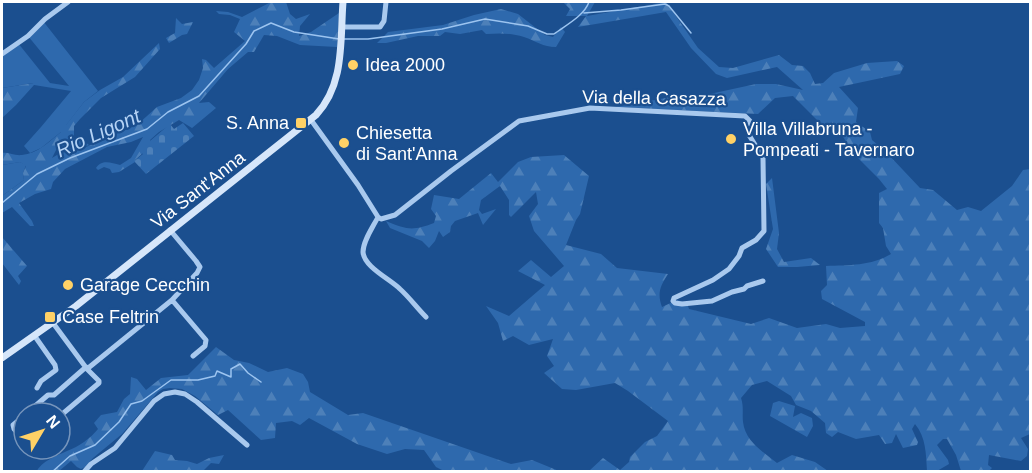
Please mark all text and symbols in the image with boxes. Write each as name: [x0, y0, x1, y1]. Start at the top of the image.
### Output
place label: Idea 2000: [365, 55, 445, 75]
marker: Idea 2000: [346, 58, 360, 72]
street label: Via della Casazza: [582, 87, 727, 109]
water label: Rio Ligont: [52, 104, 145, 161]
place label: S. Anna: [226, 113, 290, 133]
marker: S. Anna: [294, 116, 308, 130]
place label: Villa Villabruna - Pompeati - Tavernaro: [743, 119, 915, 160]
place label: Chiesetta di Sant'Anna: [356, 123, 459, 164]
marker: Villa Villabruna - Pompeati - Tavernaro: [724, 132, 738, 146]
marker: Chiesetta di Sant'Anna: [337, 136, 351, 150]
street label: Via Sant'Anna: [147, 147, 250, 233]
place label: Garage Cecchin: [80, 275, 210, 295]
marker: Garage Cecchin: [61, 278, 75, 292]
place label: Case Feltrin: [62, 307, 159, 327]
marker: Case Feltrin: [43, 310, 57, 324]
north arrow: [12, 401, 72, 461]
text: N: [43, 412, 64, 432]

